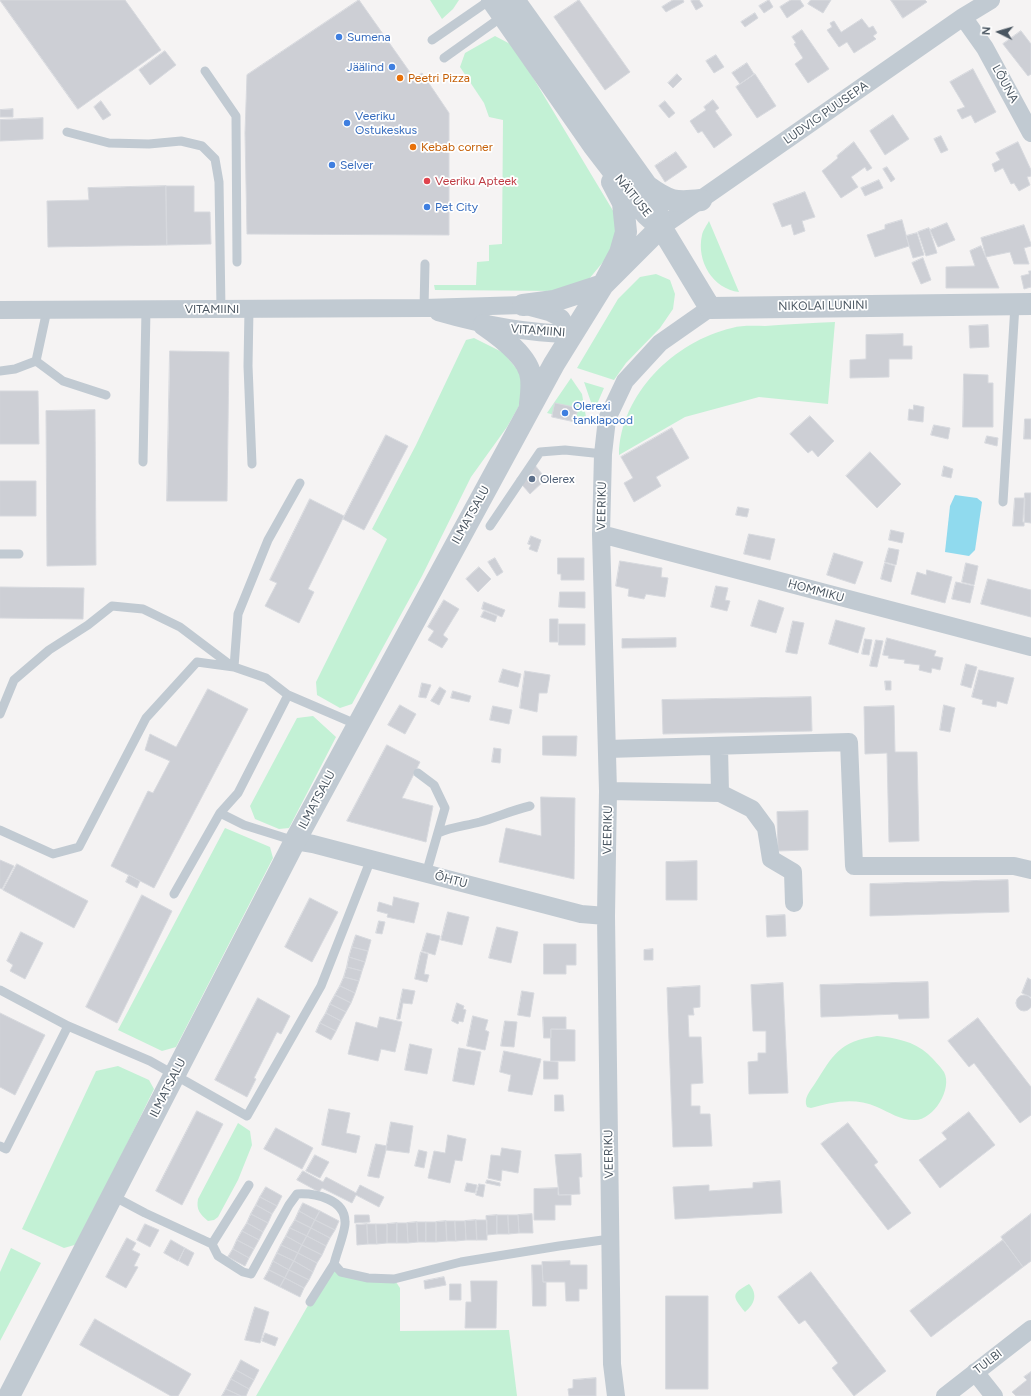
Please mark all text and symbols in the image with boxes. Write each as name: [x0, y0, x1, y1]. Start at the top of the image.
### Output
north arrow: [979, 12, 1019, 52]
text: N: [980, 26, 993, 36]
place label: Sumena: [347, 30, 391, 44]
marker: Sumena: [334, 32, 344, 42]
place label: Jäälind: [346, 60, 384, 74]
marker: Jäälind: [387, 62, 397, 72]
street label: LÕUNA: [989, 62, 1021, 106]
place label: Peetri Pizza: [408, 71, 470, 85]
marker: Peetri Pizza: [395, 73, 405, 83]
street label: LUDVIG PUUSEPA: [781, 78, 871, 148]
place label: Veeriku Ostukeskus: [355, 109, 417, 137]
marker: Veeriku Ostukeskus: [342, 118, 352, 128]
place label: Kebab corner: [421, 140, 493, 154]
marker: Kebab corner: [408, 142, 418, 152]
place label: Selver: [340, 158, 373, 172]
marker: Selver: [327, 160, 337, 170]
street label: NÄITUSE: [612, 172, 654, 220]
place label: Veeriku Apteek: [435, 174, 517, 188]
marker: Veeriku Apteek: [422, 176, 432, 186]
place label: Pet City: [435, 200, 478, 214]
marker: Pet City: [422, 202, 432, 212]
street label: NIKOLAI LUNINI: [778, 298, 868, 314]
street label: VITAMIINI: [185, 302, 239, 316]
street label: VITAMIINI: [510, 322, 566, 340]
place label: Olerexi tanklapood: [573, 399, 633, 427]
marker: Olerexi tanklapood: [560, 408, 570, 418]
place label: Olerex: [540, 472, 575, 486]
marker: Olerex: [527, 474, 537, 484]
street label: VEERIKU: [594, 481, 610, 531]
street label: ILMATSALU: [449, 483, 493, 547]
street label: HOMMIKU: [786, 577, 846, 605]
street label: ILMATSALU: [296, 768, 338, 832]
street label: VEERIKU: [600, 805, 616, 855]
street label: ÕHTU: [433, 869, 469, 891]
street label: ILMATSALU: [147, 1056, 189, 1120]
street label: VEERIKU: [601, 1129, 617, 1179]
street label: TULBI: [971, 1346, 1005, 1378]

